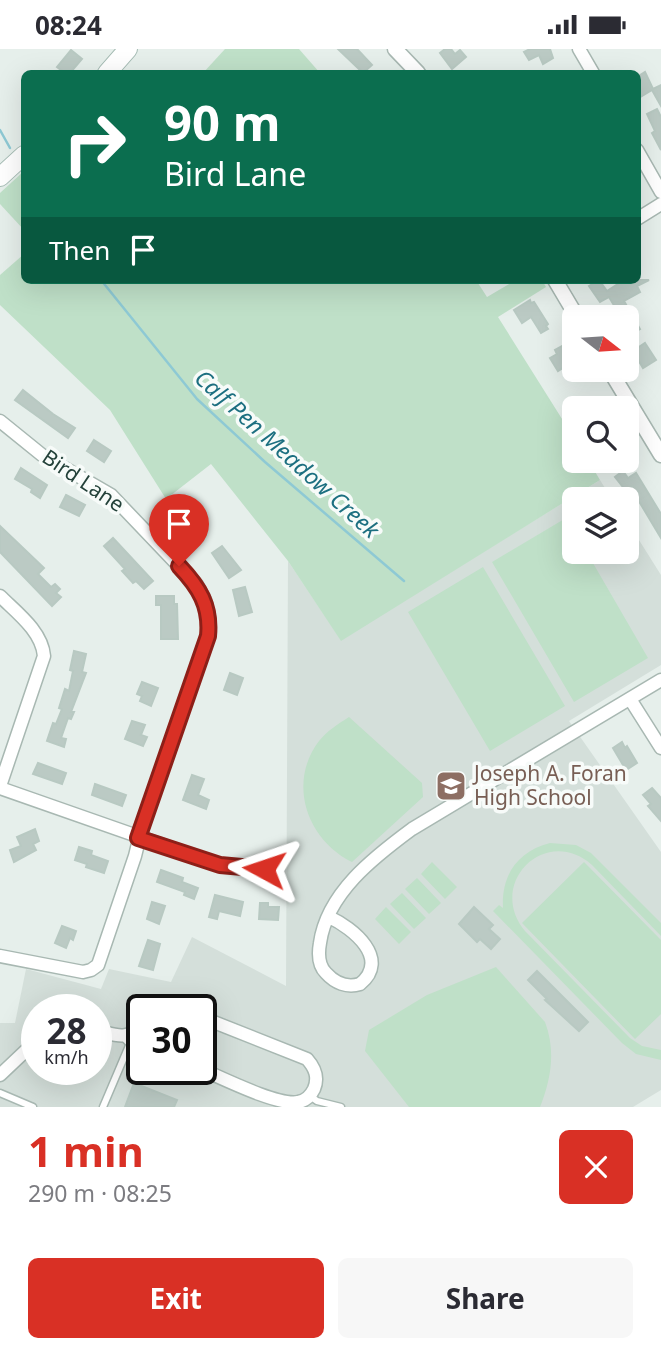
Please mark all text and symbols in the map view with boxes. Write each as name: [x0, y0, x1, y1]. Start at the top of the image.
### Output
text: 08:24: [35, 7, 102, 43]
text: 90 m: [164, 89, 281, 155]
icon: right: [49, 98, 140, 189]
text: Bird Lane: [164, 152, 306, 195]
icon: arrive: [124, 231, 162, 269]
text: Then: [49, 232, 110, 268]
north arrow: [562, 305, 639, 381]
map controls: [562, 305, 639, 564]
water label: Calf Pen Meadow Creek: [188, 362, 388, 546]
button: search: [562, 396, 639, 473]
street label: Bird Lane: [37, 442, 130, 518]
button: layers: [562, 487, 639, 564]
pin: [149, 494, 209, 566]
icon: arrive: [160, 505, 198, 543]
place label: Joseph A. Foran High School: [472, 759, 627, 811]
school or university icon: Joseph A. Foran High School: [434, 769, 468, 803]
position arrow: [227, 832, 301, 906]
speed limit sign: 30: [126, 994, 217, 1085]
text: 28: [46, 1007, 87, 1054]
text: km/h: [44, 1045, 89, 1069]
text: 1 min: [28, 1122, 144, 1179]
button: close: [559, 1130, 633, 1204]
text: 290 m · 08:25: [28, 1177, 172, 1209]
button: Exit: [28, 1258, 324, 1338]
button: Share: [338, 1258, 633, 1338]

